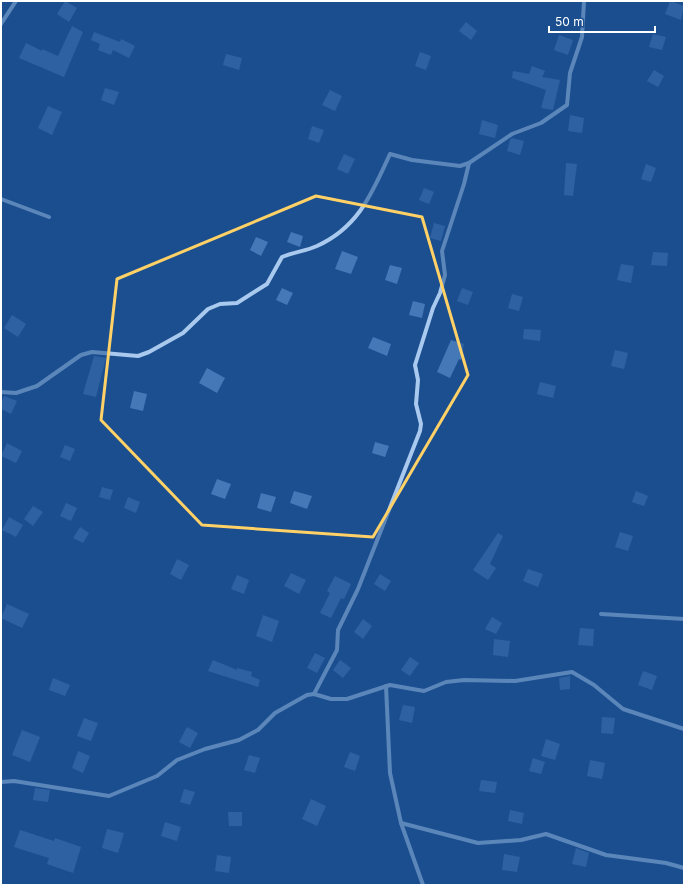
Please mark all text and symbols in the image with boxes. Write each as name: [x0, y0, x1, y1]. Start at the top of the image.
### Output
scale bar: [549, 8, 655, 34]
text: 50 m: [555, 14, 584, 29]

